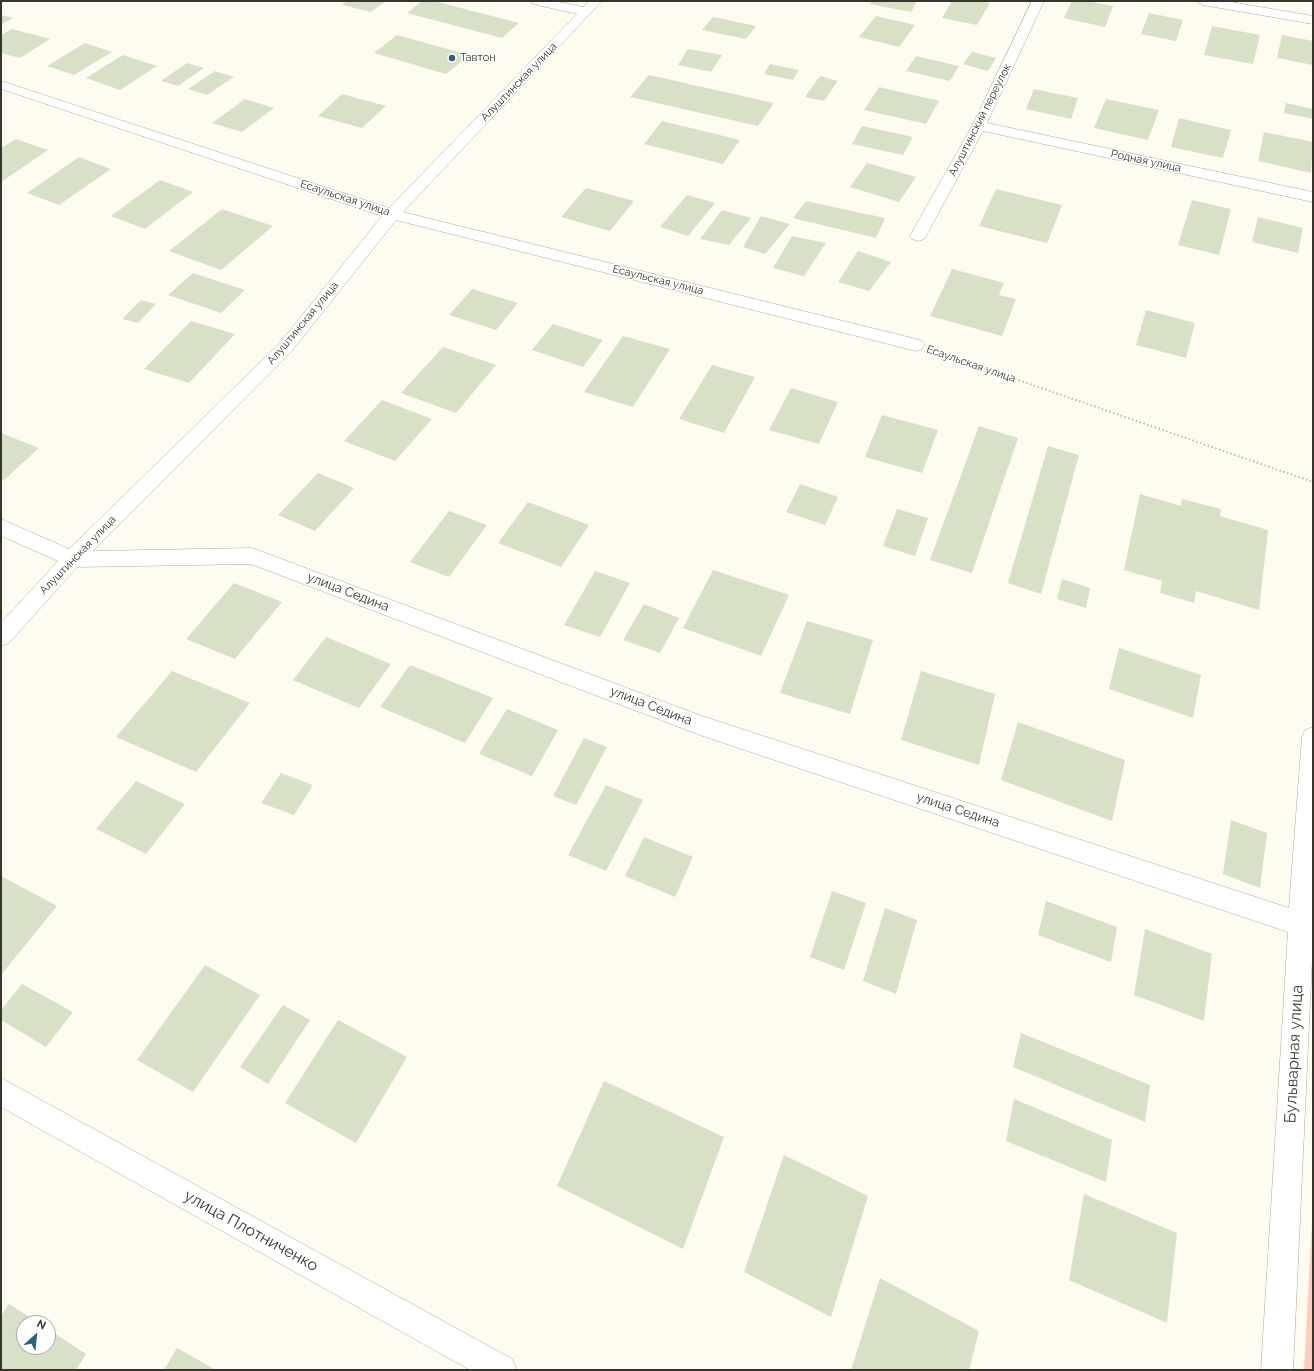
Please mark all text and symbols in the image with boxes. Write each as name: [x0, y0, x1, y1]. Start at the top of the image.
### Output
street label: Алуштинская улица: [478, 40, 560, 124]
place label: Тавтон: [460, 51, 496, 65]
marker: Тавтон: [447, 53, 457, 63]
street label: Алуштинский переулок: [946, 62, 1014, 178]
street label: Родная улица: [1110, 147, 1182, 175]
street label: Есаульская улица: [299, 177, 391, 219]
street label: Есаульская улица: [611, 262, 705, 298]
street label: Алуштинская улица: [265, 279, 341, 367]
street label: Есаульская улица: [925, 343, 1017, 385]
street label: Алуштинская улица: [37, 513, 119, 597]
street label: улица Седина: [305, 569, 391, 615]
street label: улица Седина: [608, 683, 694, 729]
street label: улица Седина: [914, 789, 1002, 831]
street label: Бульварная улица: [1281, 984, 1307, 1124]
street label: улица Плотниченко: [181, 1186, 321, 1276]
north arrow: [16, 1315, 56, 1355]
text: N: [35, 1317, 48, 1332]

